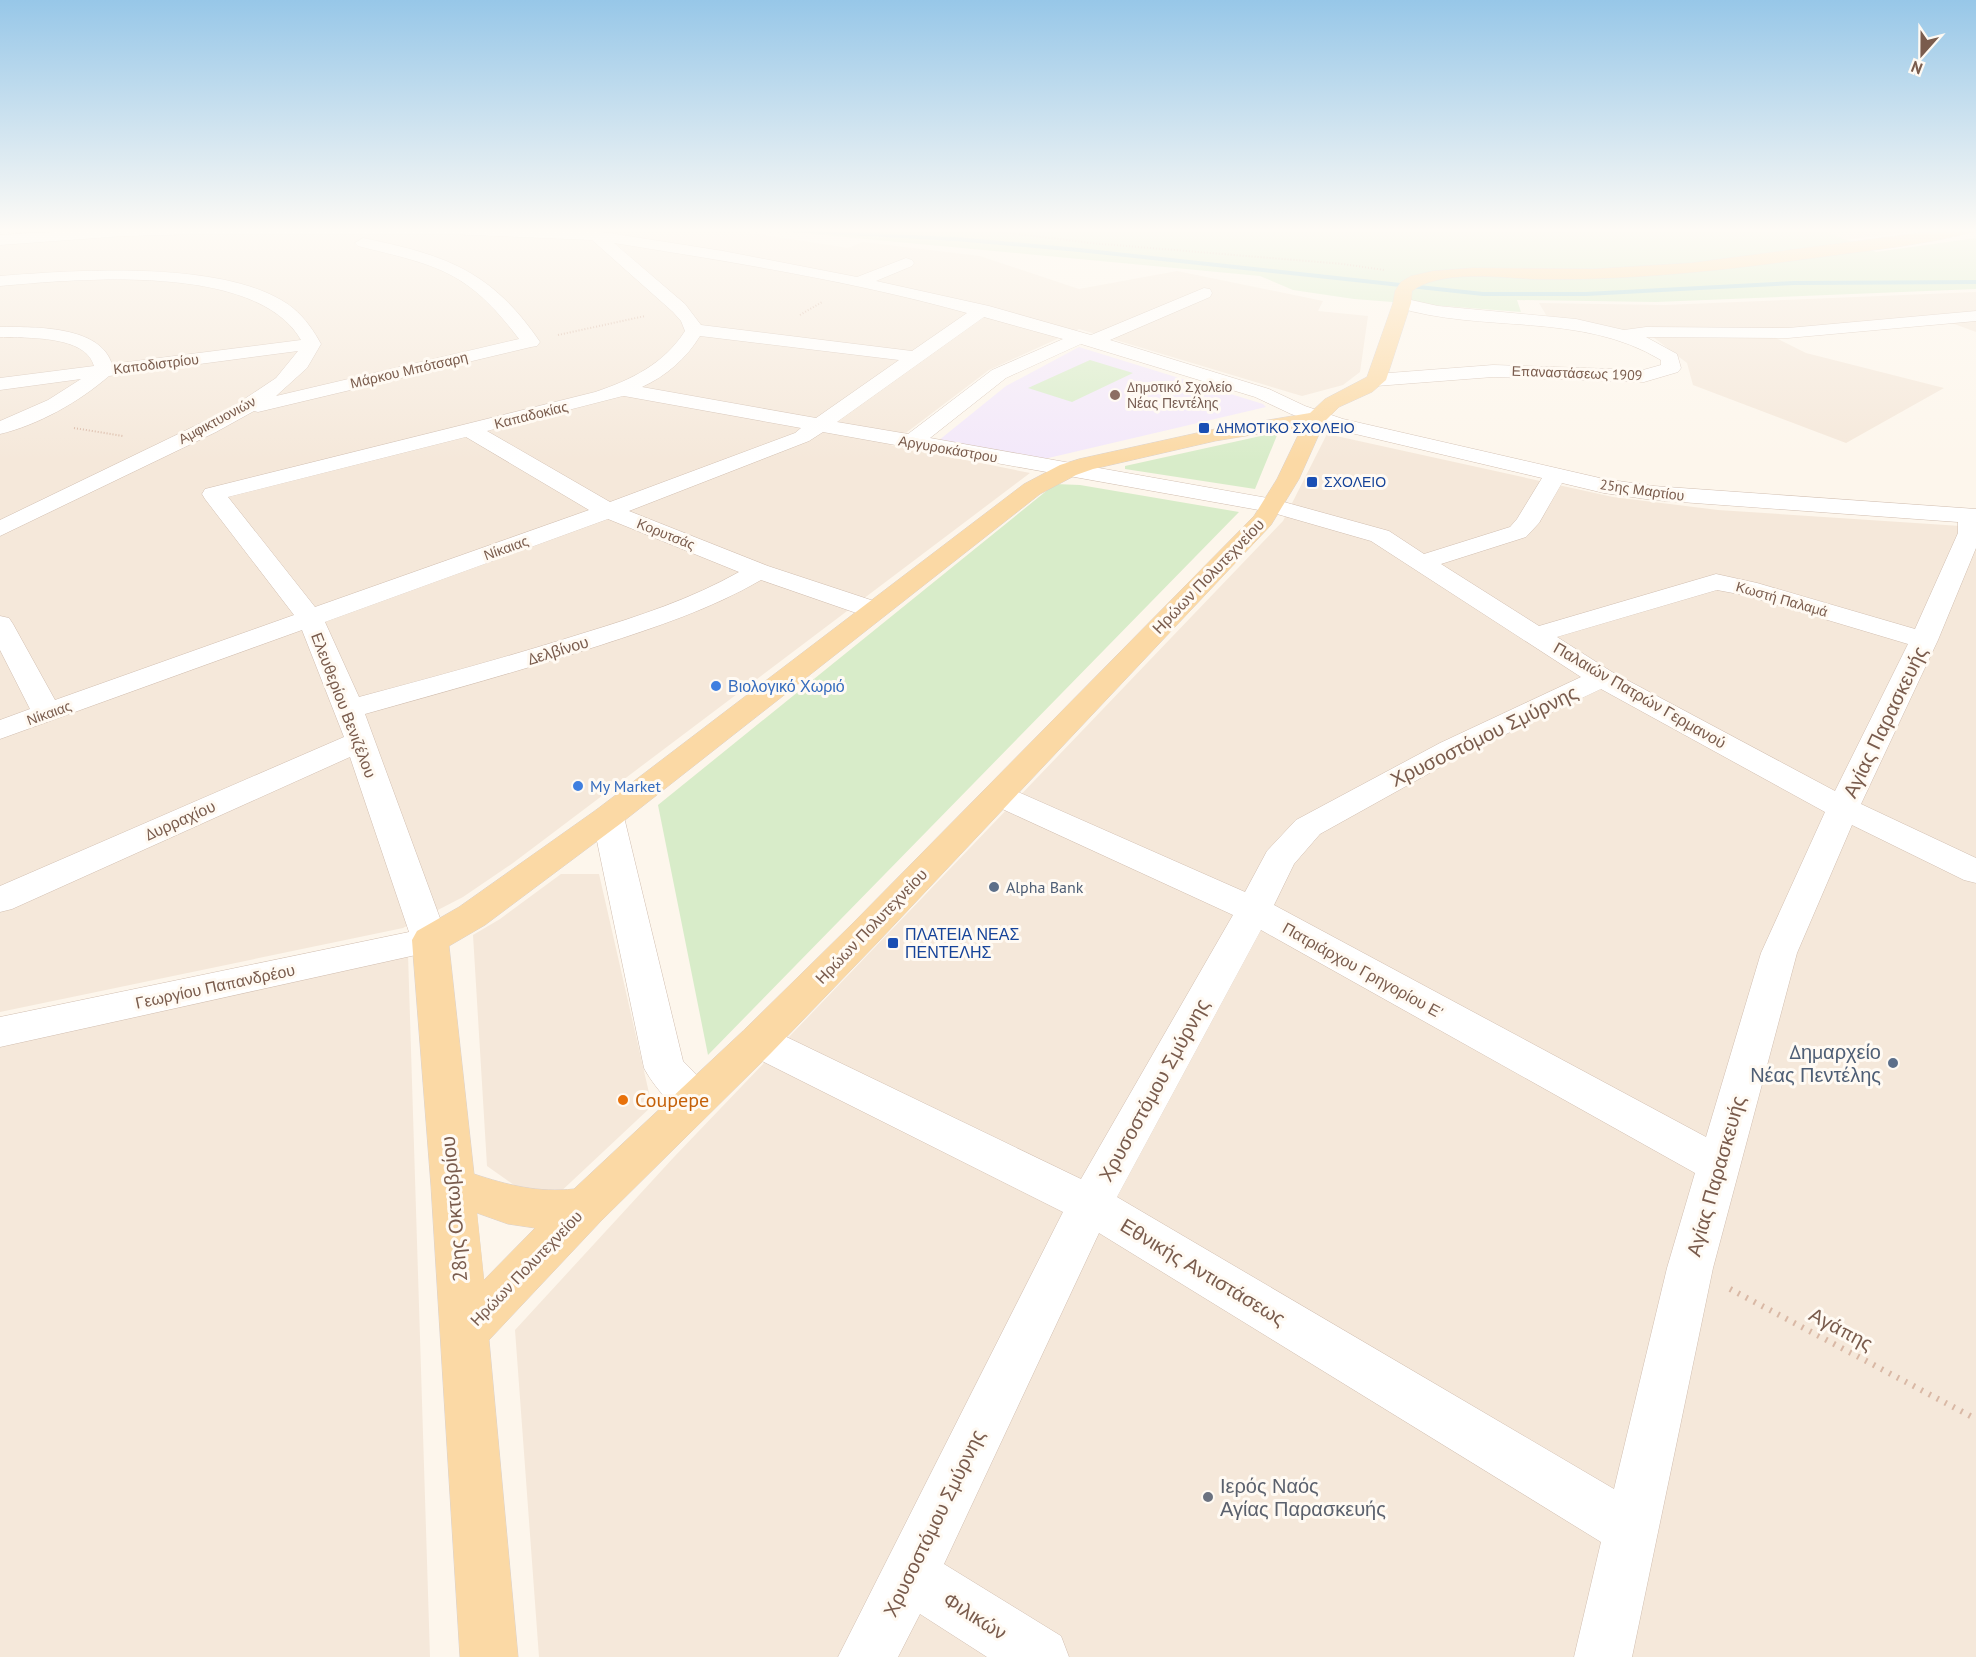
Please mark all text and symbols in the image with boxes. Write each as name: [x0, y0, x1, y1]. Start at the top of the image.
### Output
north arrow: [1892, 24, 1952, 84]
text: N: [1908, 57, 1925, 79]
street label: Μάρκου Μπότσαρη: [348, 348, 470, 392]
street label: Καποδιστρίου: [112, 350, 200, 378]
street label: Επαναστάσεως 1909: [1511, 362, 1643, 384]
place label: Δημοτικό Σχολείο Νέας Πεντέλης: [1127, 378, 1233, 412]
marker: Δημοτικό Σχολείο Νέας Πεντέλης: [1108, 388, 1122, 402]
street label: Αμφικτυονιών: [175, 392, 259, 448]
street label: Καπαδοκίας: [492, 397, 570, 433]
place label: ΔΗΜΟΤΙΚΟ ΣΧΟΛΕΙΟ: [1216, 419, 1355, 437]
marker: ΔΗΜΟΤΙΚΟ ΣΧΟΛΕΙΟ: [1197, 421, 1211, 435]
street label: Αργυροκάστρου: [897, 431, 999, 467]
place label: ΣΧΟΛΕΙΟ: [1324, 473, 1386, 491]
marker: ΣΧΟΛΕΙΟ: [1305, 475, 1319, 489]
street label: 25ης Μαρτίου: [1599, 475, 1685, 505]
street label: Κορυτσάς: [634, 514, 698, 554]
street label: Ηρώων Πολυτεχνείου: [1148, 514, 1268, 638]
street label: Νίκαιας: [481, 532, 531, 564]
street label: Κωστή Παλαμά: [1734, 577, 1830, 621]
street label: Ελευθερίου Βενιζέλου: [307, 629, 381, 781]
street label: Δελβίνου: [525, 631, 591, 669]
street label: Παλαιών Πατρών Γερμανού: [1550, 637, 1730, 753]
street label: Αγίας Παρασκευής: [1837, 641, 1933, 802]
place label: Βιολογικό Χωριό: [728, 676, 845, 696]
marker: Βιολογικό Χωριό: [709, 679, 723, 693]
street label: Χρυσοστόμου Σμύρνης: [1386, 679, 1582, 793]
street label: Νίκαιας: [24, 697, 74, 729]
place label: My Market: [590, 776, 661, 796]
marker: My Market: [571, 779, 585, 793]
street label: Δυρραχίου: [142, 796, 218, 844]
street label: Ηρώων Πολυτεχνείου: [811, 864, 931, 988]
place label: Alpha Bank: [1006, 877, 1084, 897]
marker: Alpha Bank: [987, 880, 1001, 894]
street label: Πατριάρχου Γρηγορίου Ε': [1279, 918, 1447, 1022]
place label: ΠΛΑΤΕΙΑ ΝΕΑΣ ΠΕΝΤΕΛΗΣ: [905, 924, 1019, 962]
marker: ΠΛΑΤΕΙΑ ΝΕΑΣ ΠΕΝΤΕΛΗΣ: [886, 936, 900, 950]
street label: Γεωργίου Παπανδρέου: [133, 959, 297, 1013]
street label: Χρυσοστόμου Σμύρνης: [1093, 994, 1215, 1186]
place label: Δημαρχείο Νέας Πεντέλης: [1750, 1039, 1881, 1088]
marker: Δημαρχείο Νέας Πεντέλης: [1886, 1056, 1900, 1070]
place label: Coupepe: [635, 1087, 709, 1113]
street label: Αγίας Παρασκευής: [1681, 1092, 1751, 1259]
marker: Coupepe: [616, 1093, 630, 1107]
street label: 28ης Οκτωβρίου: [435, 1135, 473, 1283]
street label: Ηρώων Πολυτεχνείου: [466, 1206, 586, 1330]
street label: Εθνικής Αντιστάσεως: [1116, 1212, 1291, 1332]
street label: Αγάπης: [1805, 1301, 1878, 1357]
street label: Χρυσοστόμου Σμύρνης: [877, 1425, 991, 1621]
place label: Ιερός Ναός Αγίας Παρασκευής: [1220, 1473, 1386, 1522]
marker: Ιερός Ναός Αγίας Παρασκευής: [1201, 1490, 1215, 1504]
street label: Φιλικών: [938, 1586, 1012, 1646]

